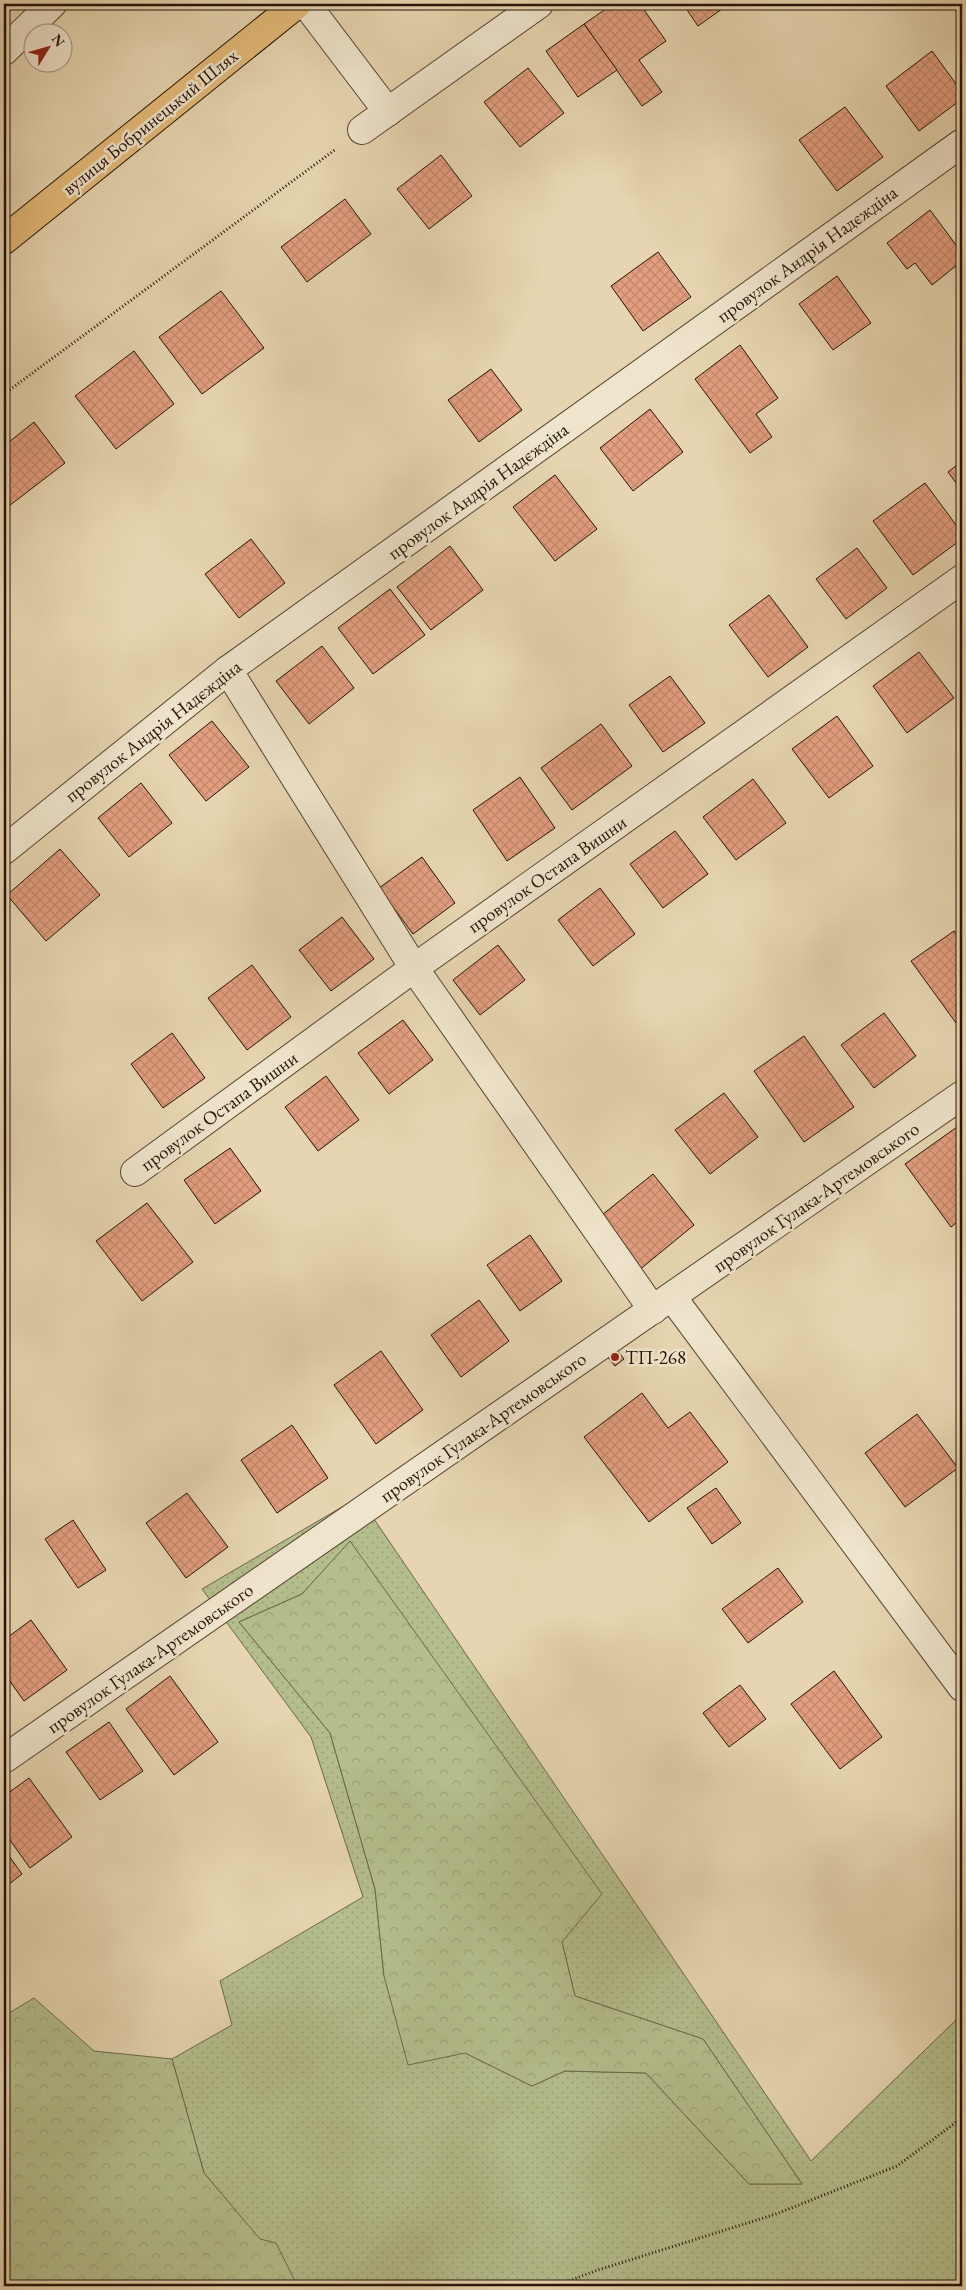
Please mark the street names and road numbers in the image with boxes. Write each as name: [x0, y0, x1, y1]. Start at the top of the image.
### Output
street label: вулиця Бобринецький Шлях: [57, 43, 244, 201]
street label: провулок Андрія Надєждіна: [712, 180, 903, 328]
street label: провулок Андрія Надєждіна: [383, 417, 574, 565]
street label: провулок Андрія Надєждіна: [60, 654, 247, 808]
street label: провулок Остапа Вишни: [463, 810, 631, 938]
street label: провулок Остапа Вишни: [135, 1045, 303, 1177]
street label: провулок Гулака-Артемовського: [708, 1116, 924, 1278]
street label: провулок Гулака-Артемовського: [375, 1346, 591, 1508]
street label: провулок Гулака-Артемовського: [42, 1577, 258, 1739]

